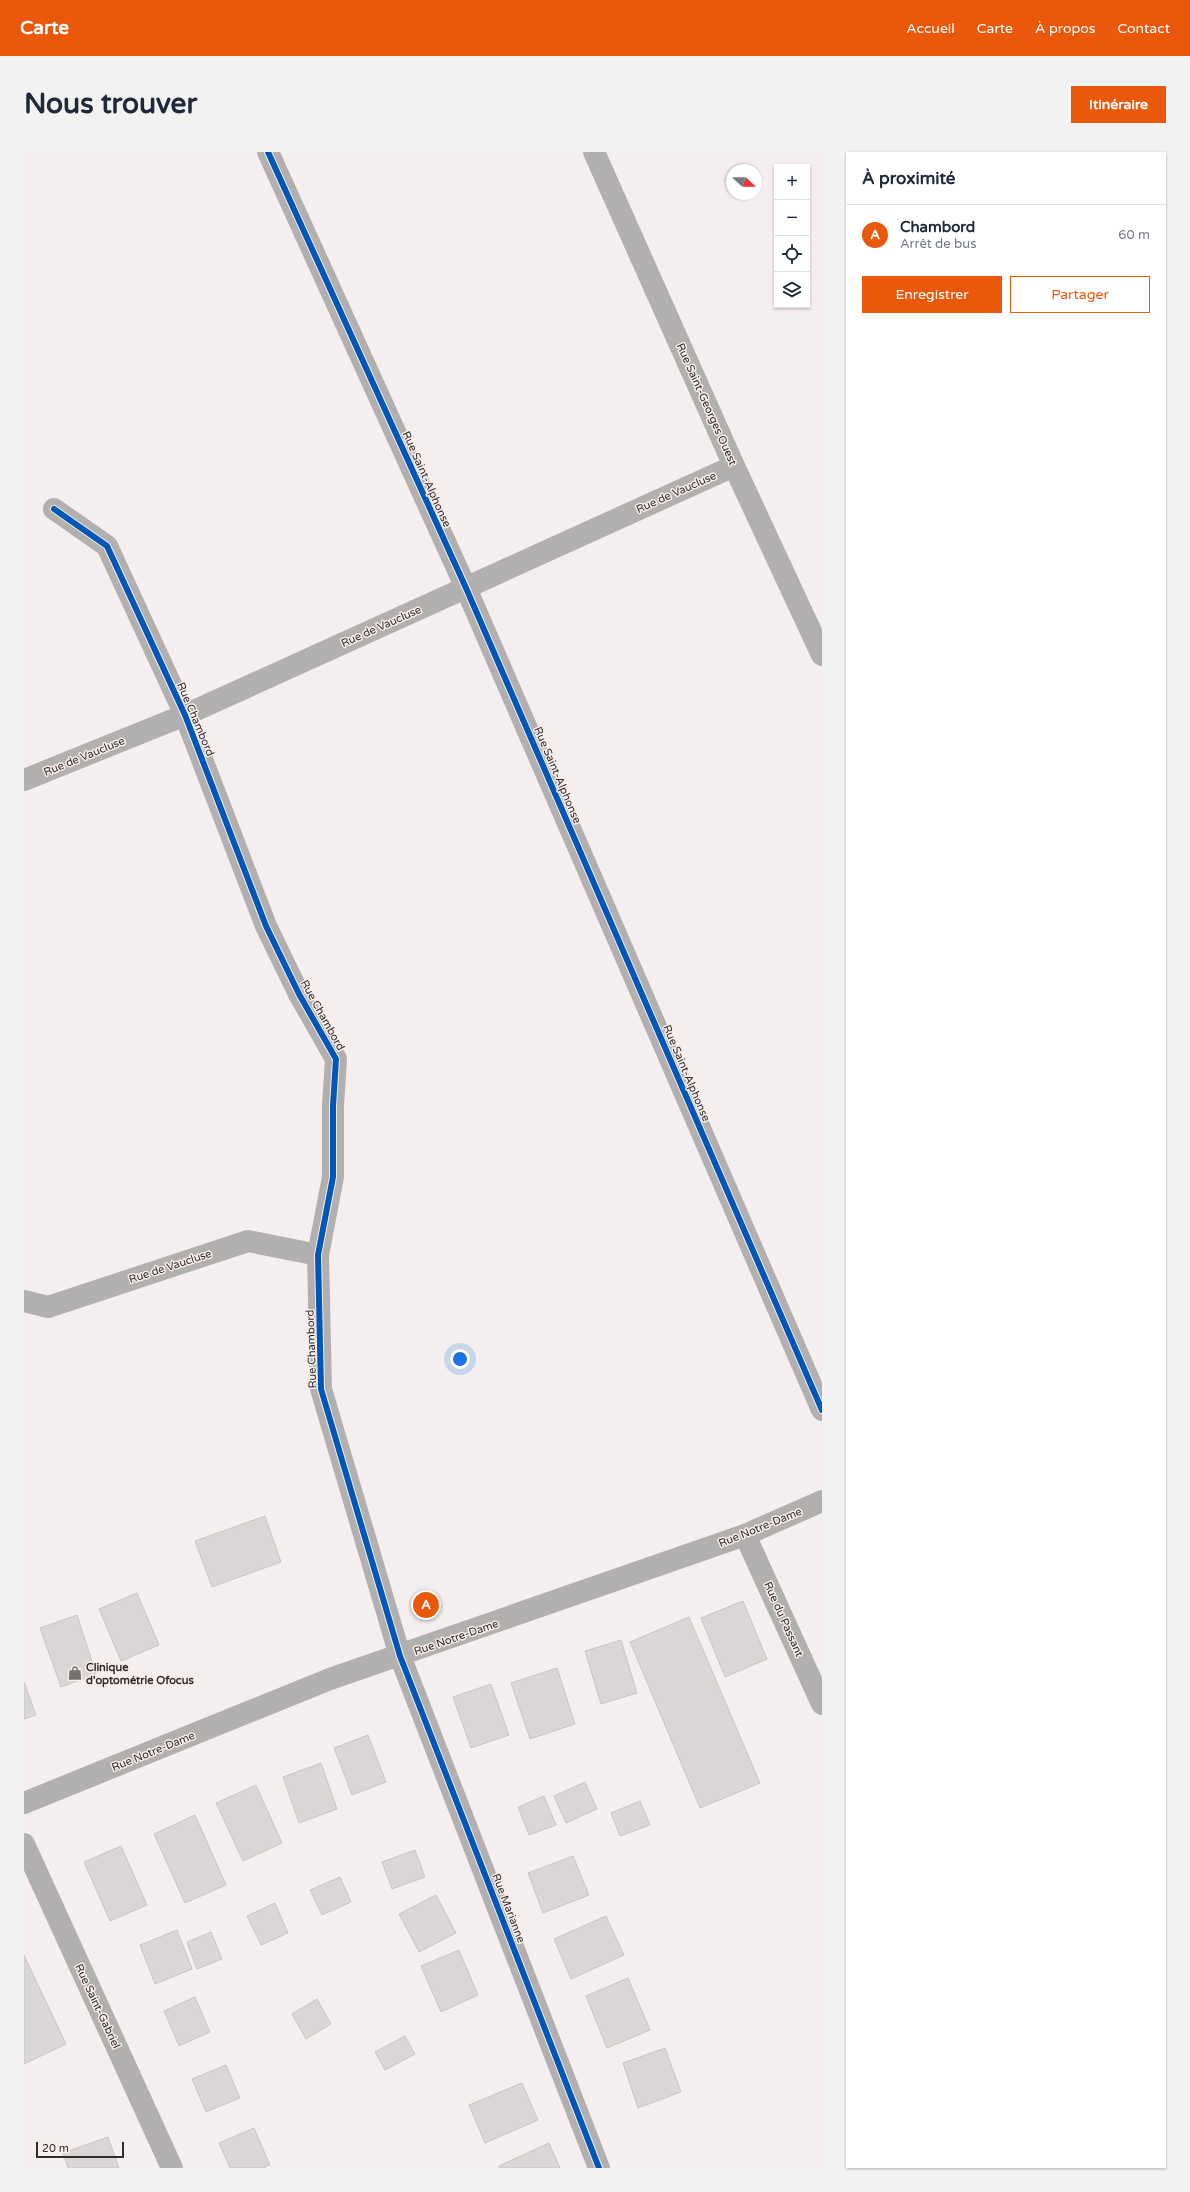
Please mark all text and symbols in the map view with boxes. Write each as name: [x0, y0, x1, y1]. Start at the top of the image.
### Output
text: Carte: [20, 17, 69, 39]
text: Accueil: [906, 20, 955, 37]
text: Carte: [977, 20, 1013, 37]
text: À propos: [1035, 20, 1096, 37]
text: Contact: [1118, 20, 1170, 37]
button: Itinéraire: [1071, 86, 1166, 123]
text: Nous trouver: [24, 87, 197, 121]
north arrow: [726, 164, 762, 200]
map controls: [774, 164, 810, 308]
button: +: [774, 164, 810, 200]
text: À proximité: [862, 168, 955, 189]
button: −: [774, 200, 810, 236]
text: Chambord: [900, 218, 975, 236]
text: A: [870, 227, 880, 243]
text: 60 m: [1118, 227, 1150, 243]
button: locate: [774, 236, 810, 272]
text: Arrêt de bus: [900, 236, 976, 252]
button: layers: [774, 272, 810, 308]
button: Enregistrer: [862, 276, 1002, 313]
button: Partager: [1010, 276, 1150, 313]
street label: Rue Saint-Georges Ouest: [674, 341, 739, 467]
street label: Rue Saint-Alphonse: [399, 429, 454, 529]
street label: Rue de Vaucluse: [634, 469, 718, 516]
street label: Rue de Vaucluse: [339, 603, 423, 650]
street label: Rue Chambord: [174, 680, 217, 758]
street label: Rue Saint-Alphonse: [531, 725, 584, 826]
street label: Rue de Vaucluse: [42, 734, 127, 779]
street label: Rue Chambord: [298, 978, 347, 1053]
street label: Rue Saint-Alphonse: [660, 1023, 713, 1124]
street label: Rue de Vaucluse: [127, 1247, 213, 1286]
street label: Rue Chambord: [304, 1309, 319, 1389]
your location: [450, 1349, 470, 1369]
street label: Rue Notre-Dame: [717, 1505, 804, 1550]
street label: Rue du Passant: [761, 1580, 806, 1659]
pin: A: [413, 1590, 439, 1620]
street label: Rue Notre-Dame: [412, 1617, 500, 1658]
place label: Clinique d'optométrie Ofocus: [86, 1661, 194, 1688]
shop icon: Clinique d'optométrie Ofocus: [67, 1665, 83, 1681]
street label: Rue Notre-Dame: [110, 1729, 197, 1774]
street label: Rue Marianne: [489, 1872, 528, 1945]
street label: Rue Saint-Gabriel: [72, 1962, 123, 2051]
scale bar: [36, 2140, 124, 2159]
text: 20 m: [42, 2142, 69, 2155]

